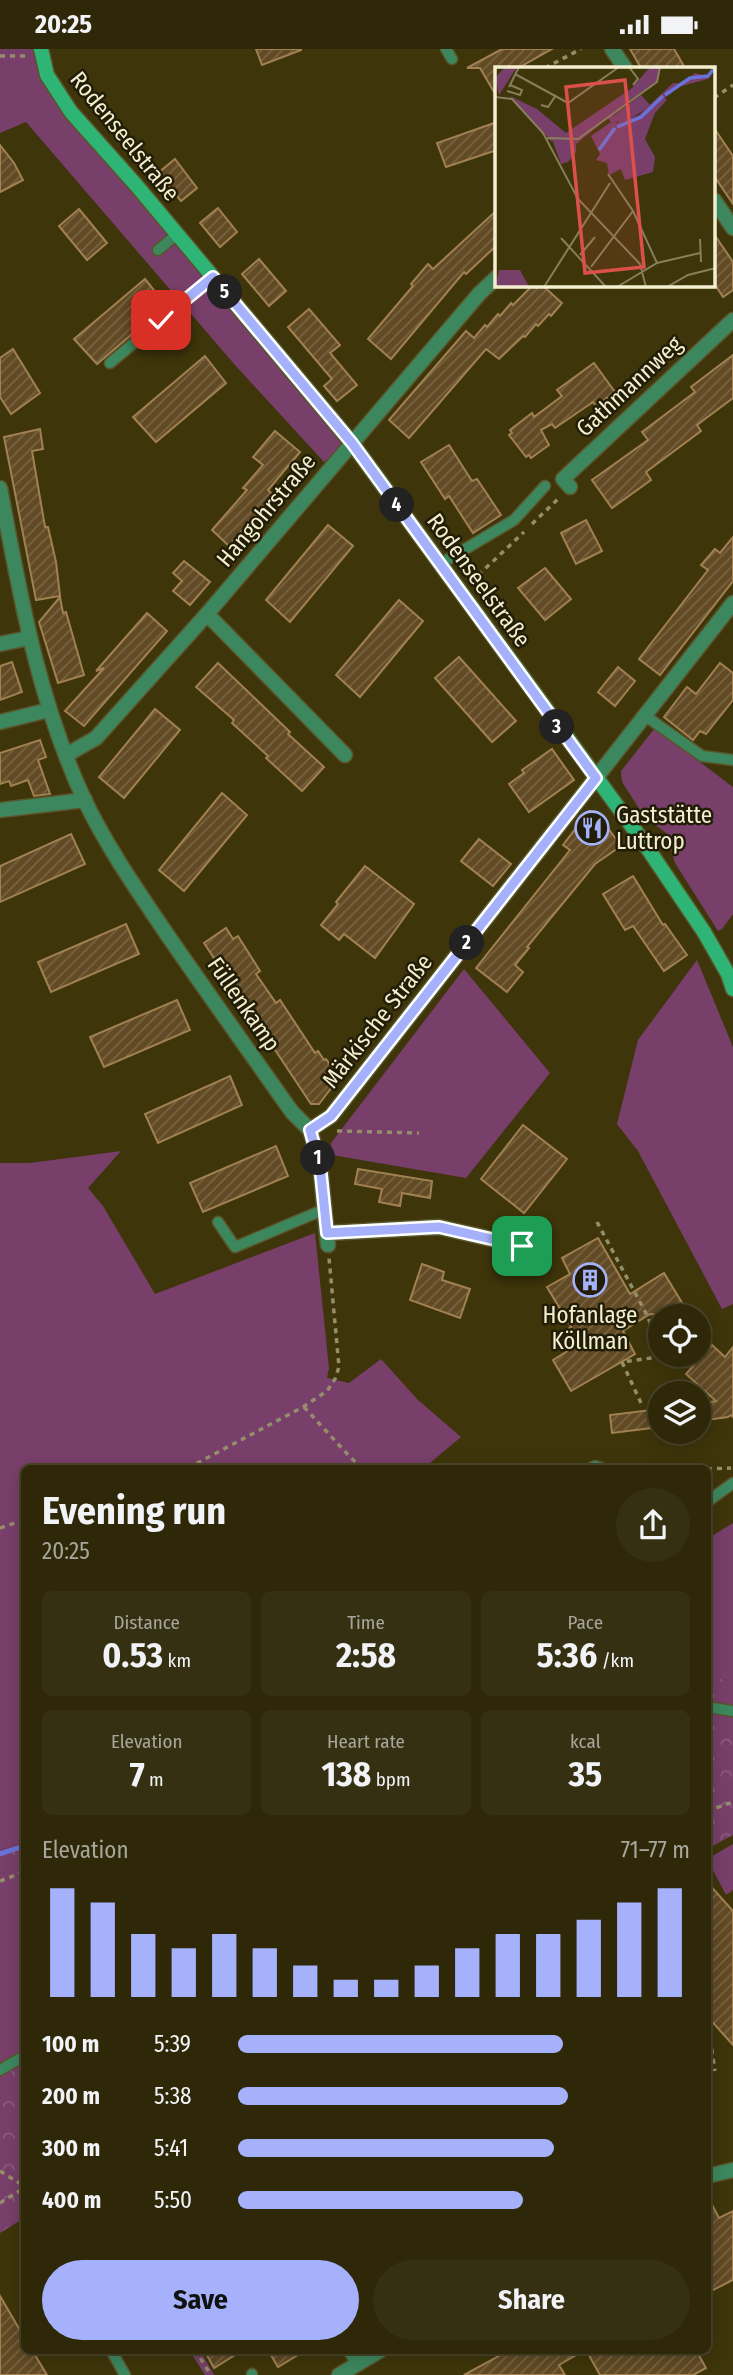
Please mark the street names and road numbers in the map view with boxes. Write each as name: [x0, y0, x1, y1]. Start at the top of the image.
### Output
street label: Rodenseelstraße: [64, 66, 186, 206]
street label: Gathmannweg: [570, 330, 688, 442]
street label: Hangohrstraße: [211, 448, 321, 572]
street label: Rodenseelstraße: [421, 508, 537, 652]
street label: Märkische Straße: [316, 949, 438, 1093]
street label: Füllenkamp: [201, 952, 287, 1056]

